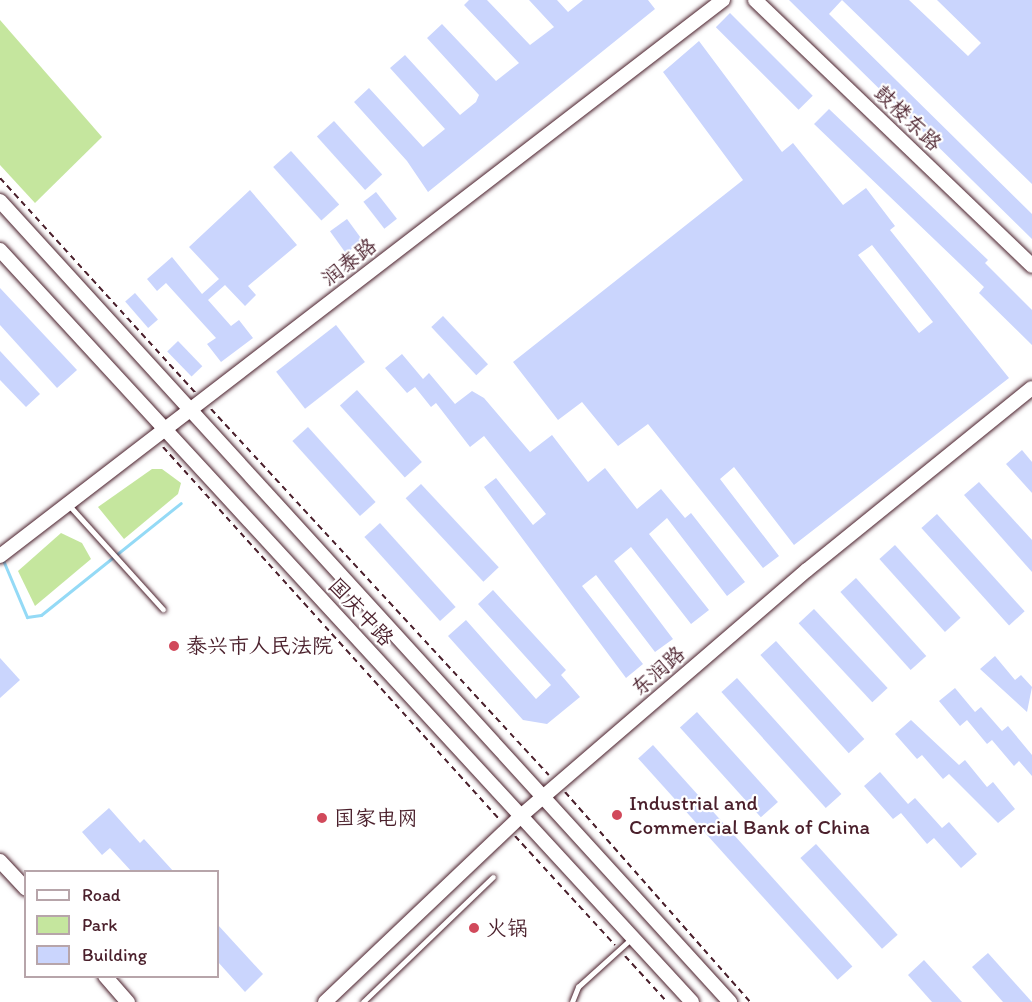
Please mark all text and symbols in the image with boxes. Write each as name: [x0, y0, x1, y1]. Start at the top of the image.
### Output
street label: 鼓楼东路: [869, 80, 947, 156]
street label: 润泰路: [316, 233, 382, 291]
street label: 国庆中路: [323, 573, 399, 651]
place label: 泰兴市人民法院: [186, 633, 333, 659]
marker: 泰兴市人民法院: [167, 639, 181, 653]
street label: 东润路: [626, 641, 690, 701]
place label: Industrial and Commercial Bank of China: [629, 790, 870, 840]
place label: 国家电网: [334, 805, 418, 831]
marker: Industrial and Commercial Bank of China: [610, 808, 624, 822]
marker: 国家电网: [315, 811, 329, 825]
legend: [24, 870, 219, 978]
text: Road: [82, 884, 121, 906]
text: Park: [82, 914, 117, 936]
place label: 火锅: [486, 915, 528, 941]
marker: 火锅: [467, 921, 481, 935]
text: Building: [82, 944, 147, 966]

